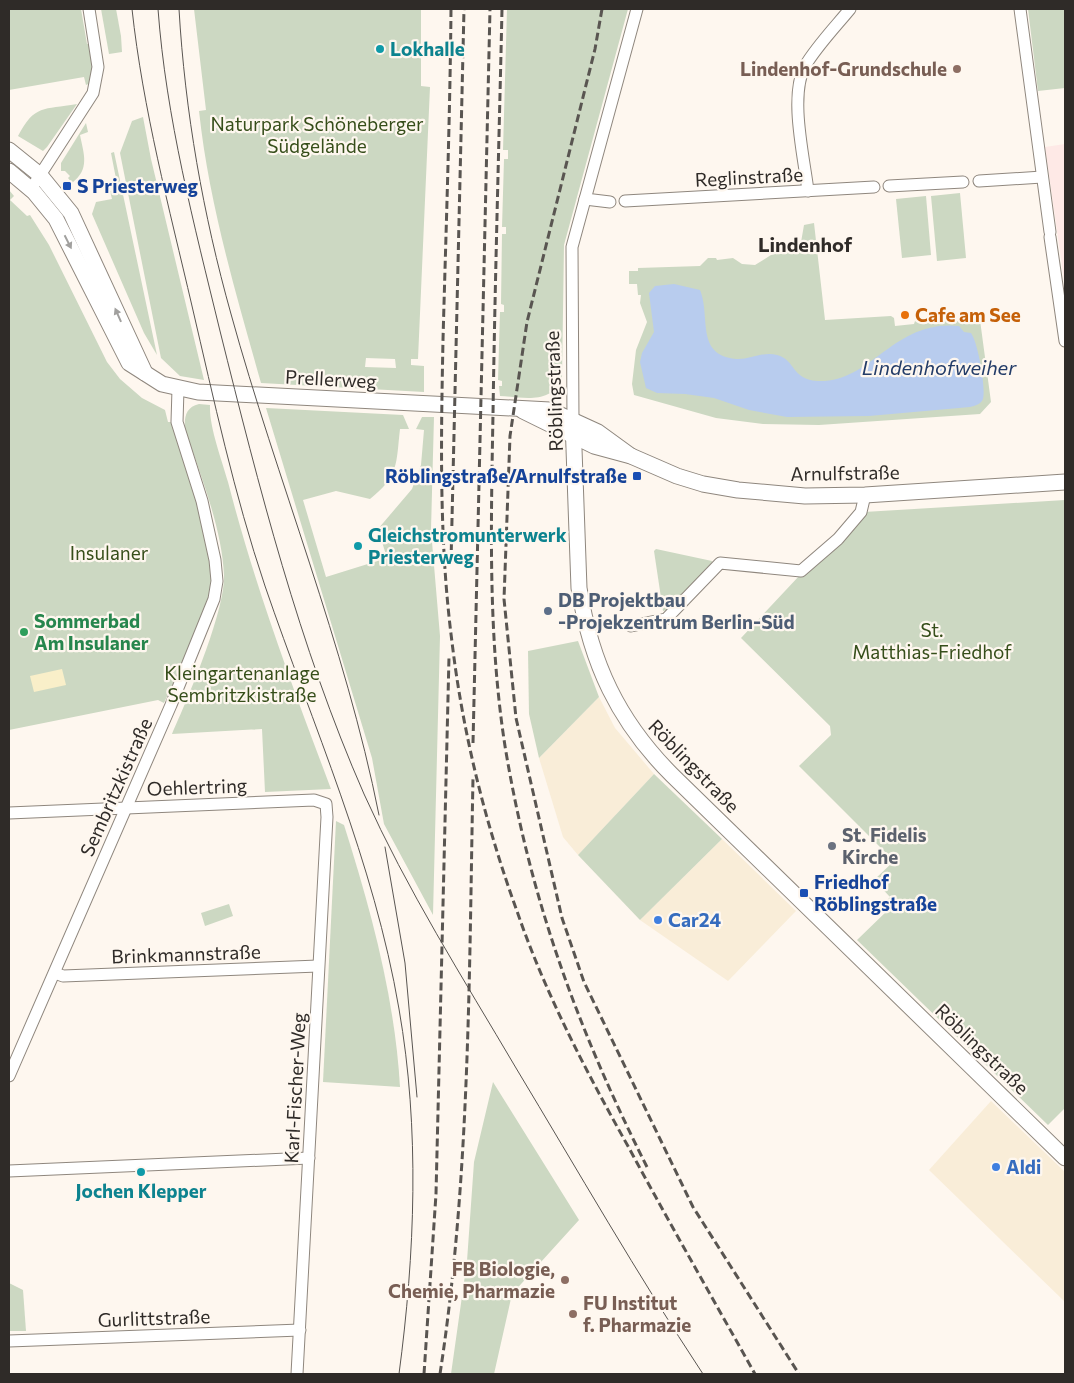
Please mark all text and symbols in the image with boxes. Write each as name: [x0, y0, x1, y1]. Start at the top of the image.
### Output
place label: Lokhalle: [390, 37, 465, 60]
marker: Lokhalle: [374, 43, 386, 55]
place label: Lindenhof-Grundschule: [740, 57, 947, 80]
marker: Lindenhof-Grundschule: [951, 63, 963, 75]
park label: Naturpark Schöneberger Südgelände: [210, 112, 424, 157]
street label: Reglinstraße: [694, 162, 804, 191]
place label: S Priesterweg: [77, 174, 198, 197]
marker: S Priesterweg: [61, 180, 73, 192]
district label: Lindenhof: [758, 232, 853, 256]
one-way arrow: [64, 235, 72, 249]
place label: Cafe am See: [915, 303, 1021, 326]
one-way arrow: [114, 308, 122, 322]
marker: Cafe am See: [899, 309, 911, 321]
street label: Röblingstraße: [540, 330, 567, 452]
water label: Lindenhofweiher: [862, 355, 1017, 379]
street label: Prellerweg: [285, 365, 377, 392]
street label: Arnulfstraße: [790, 460, 900, 485]
place label: Röblingstraße/Arnulfstraße: [385, 464, 627, 487]
marker: Röblingstraße/Arnulfstraße: [631, 470, 643, 482]
place label: Gleichstromunterwerk Priesterweg: [368, 523, 567, 568]
marker: Gleichstromunterwerk Priesterweg: [352, 540, 364, 552]
park label: Insulaner: [70, 541, 149, 564]
place label: DB Projektbau -Projekzentrum Berlin-Süd: [558, 588, 795, 633]
marker: DB Projektbau -Projekzentrum Berlin-Süd: [542, 605, 554, 617]
place label: Sommerbad Am Insulaner: [34, 609, 149, 654]
park label: St. Matthias-Friedhof: [852, 618, 1012, 663]
marker: Sommerbad Am Insulaner: [18, 626, 30, 638]
park label: Kleingartenanlage Sembritzkistraße: [164, 661, 320, 706]
street label: Sembritzkistraße: [75, 714, 156, 860]
street label: Röblingstraße: [644, 714, 745, 817]
street label: Oehlertring: [146, 773, 248, 800]
place label: St. Fidelis Kirche: [842, 823, 927, 868]
marker: St. Fidelis Kirche: [826, 840, 838, 852]
place label: Friedhof Röblingstraße: [814, 870, 937, 915]
marker: Friedhof Röblingstraße: [798, 887, 810, 899]
place label: Car24: [668, 908, 721, 931]
marker: Car24: [652, 914, 664, 926]
street label: Brinkmannstraße: [111, 939, 261, 968]
street label: Röblingstraße: [931, 998, 1034, 1099]
street label: Karl-Fischer-Weg: [279, 1012, 310, 1164]
place label: Aldi: [1006, 1155, 1041, 1178]
marker: Aldi: [990, 1161, 1002, 1173]
marker: Jochen Klepper: [135, 1166, 147, 1178]
place label: Jochen Klepper: [75, 1179, 207, 1202]
place label: FB Biologie, Chemie, Pharmazie: [388, 1257, 555, 1302]
marker: FB Biologie, Chemie, Pharmazie: [559, 1274, 571, 1286]
place label: FU Institut f. Pharmazie: [583, 1291, 691, 1336]
street label: Gurlittstraße: [97, 1304, 211, 1331]
marker: FU Institut f. Pharmazie: [567, 1308, 579, 1320]

